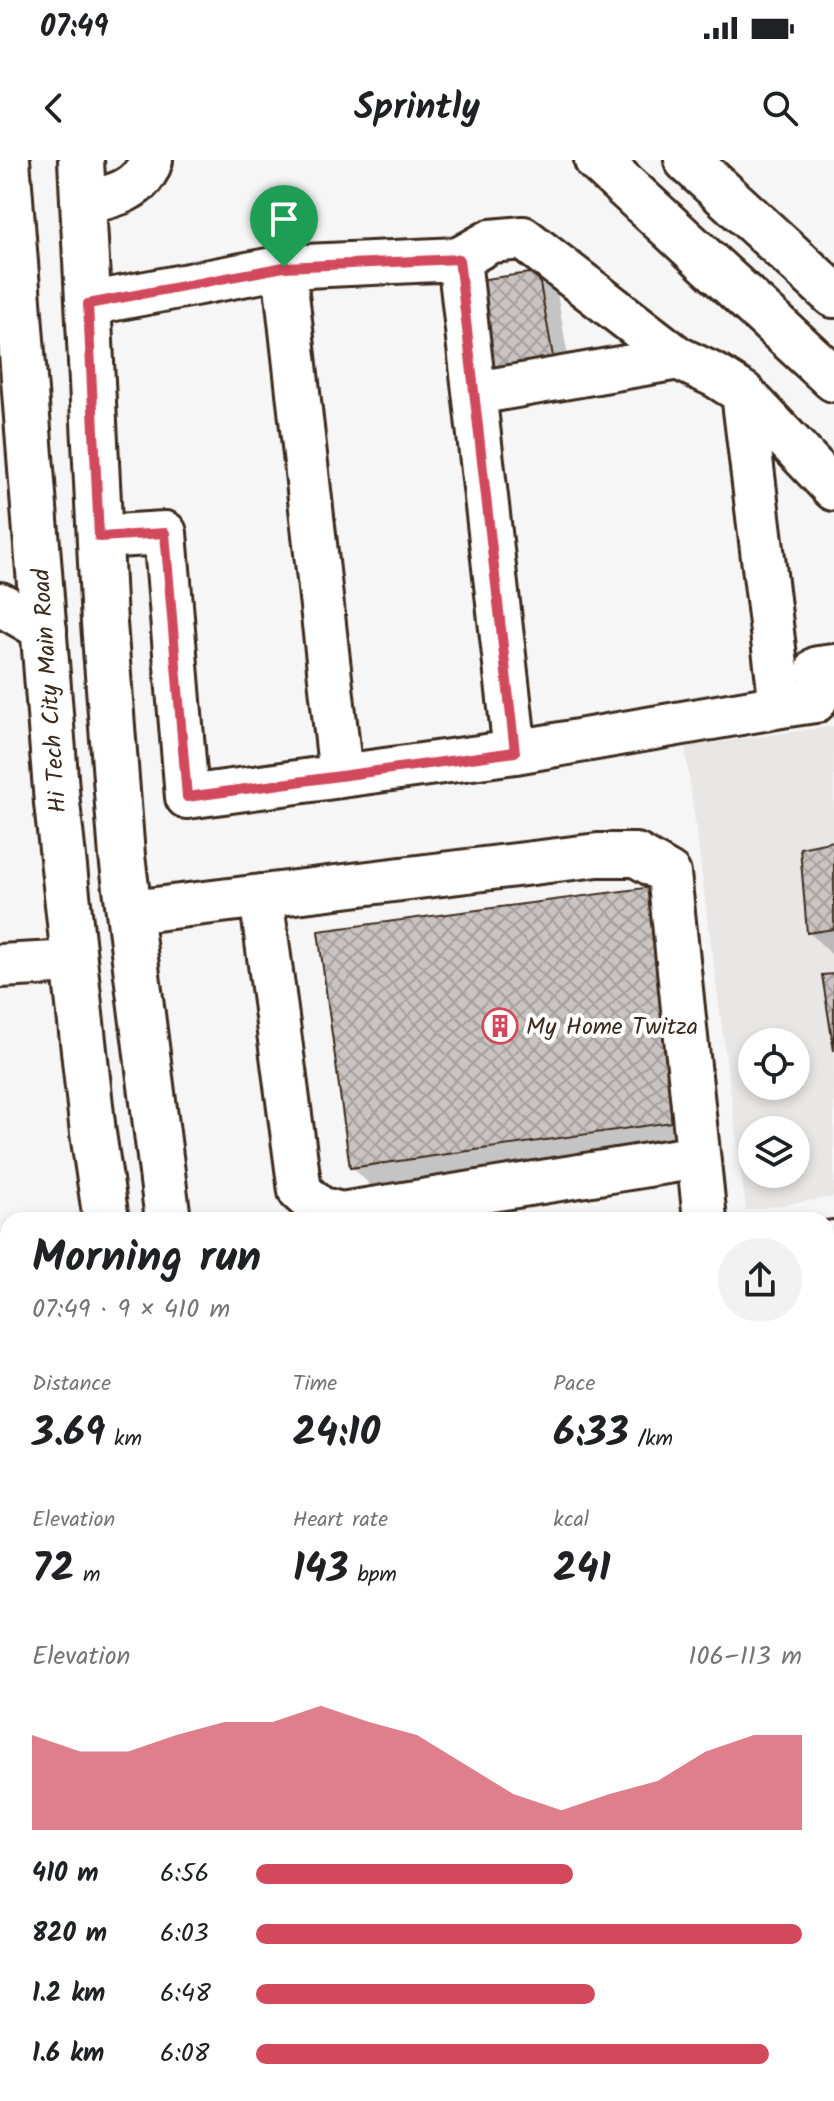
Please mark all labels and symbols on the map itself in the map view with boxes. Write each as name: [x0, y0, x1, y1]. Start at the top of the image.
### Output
pin: [250, 185, 318, 267]
street label: Hi Tech City Main Road: [22, 566, 78, 814]
building icon: My Home Twitza: [481, 1007, 519, 1045]
place label: My Home Twitza: [526, 1008, 698, 1047]

